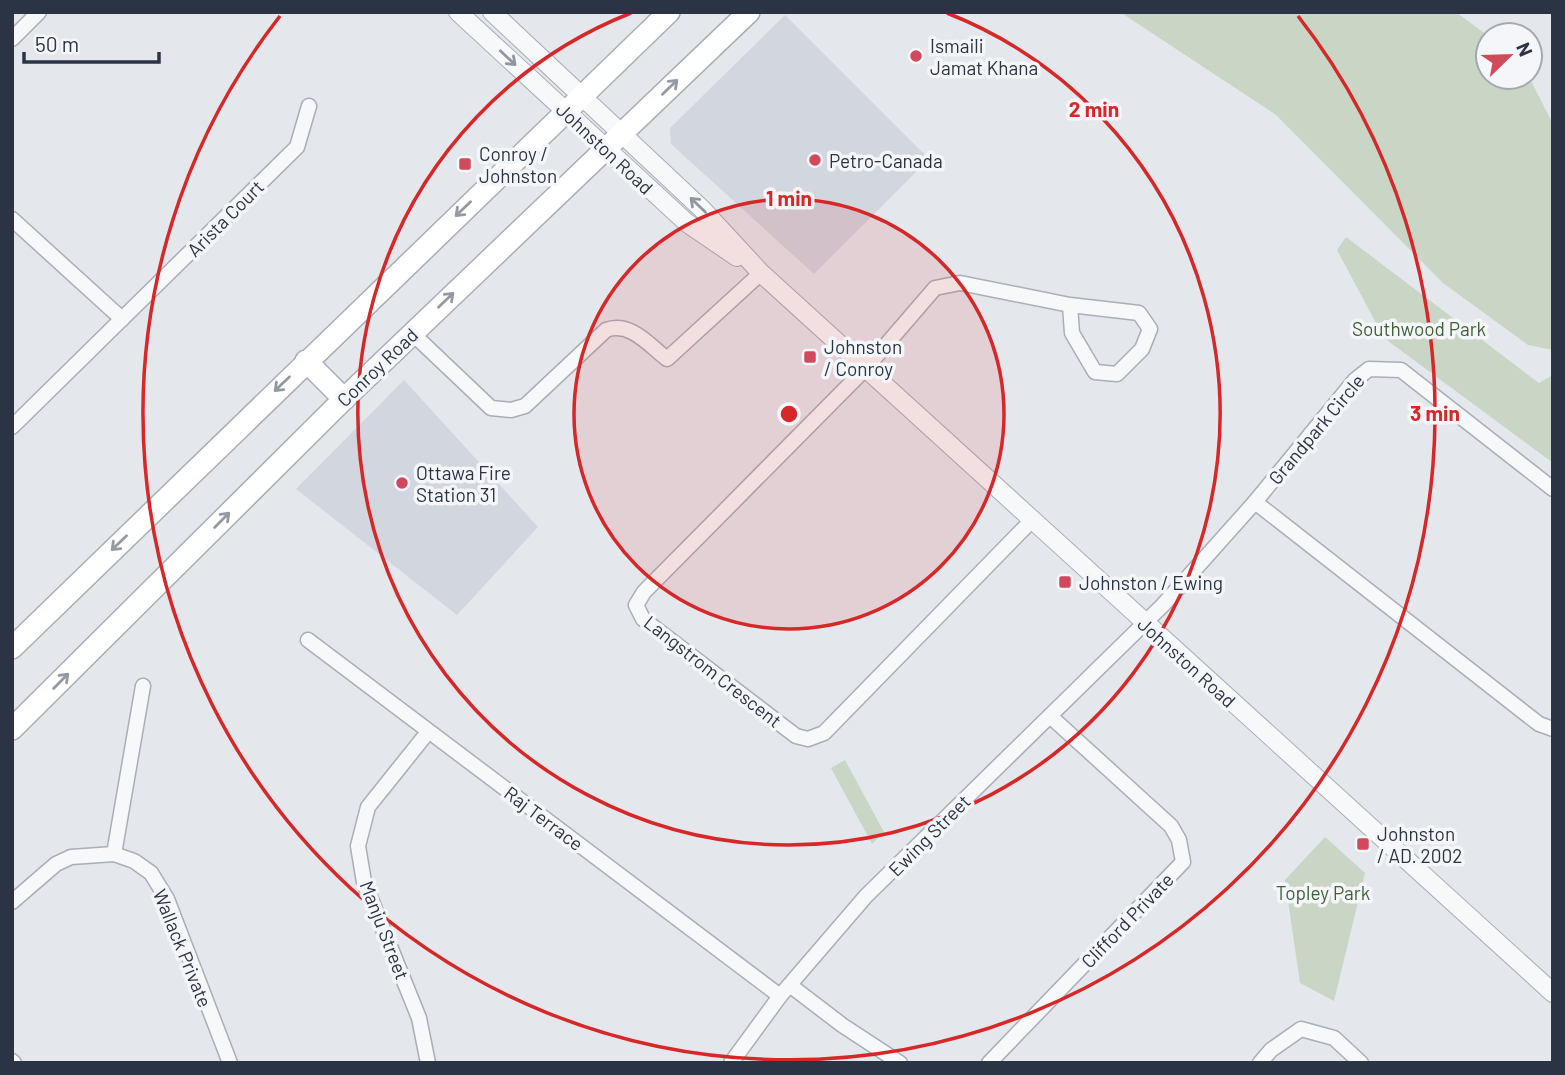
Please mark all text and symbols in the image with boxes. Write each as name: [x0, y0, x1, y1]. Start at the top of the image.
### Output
scale bar: [24, 21, 159, 65]
north arrow: [1474, 21, 1544, 91]
text: 50 m: [35, 31, 79, 56]
place label: Ismaili Jamat Khana: [930, 34, 1038, 79]
text: N: [1512, 39, 1538, 59]
marker: Ismaili Jamat Khana: [908, 48, 924, 64]
one-way arrow: [499, 50, 516, 67]
one-way arrow: [661, 79, 678, 96]
text: 2 min: [1069, 96, 1119, 121]
street label: Johnston Road: [552, 97, 658, 199]
place label: Conroy / Johnston: [479, 142, 557, 187]
place label: Petro-Canada: [829, 149, 943, 172]
marker: Petro-Canada: [807, 152, 823, 168]
marker: Conroy / Johnston: [457, 156, 473, 172]
street label: Arista Court: [182, 175, 268, 261]
text: 1 min: [766, 185, 812, 210]
one-way arrow: [689, 196, 706, 213]
one-way arrow: [455, 200, 472, 217]
one-way arrow: [437, 292, 454, 309]
park label: Southwood Park: [1352, 317, 1486, 340]
street label: Conroy Road: [332, 323, 422, 411]
place label: Johnston / Conroy: [824, 335, 902, 380]
marker: Johnston / Conroy: [802, 349, 818, 365]
street label: Grandpark Circle: [1263, 369, 1369, 489]
one-way arrow: [274, 376, 291, 393]
text: 3 min: [1410, 400, 1460, 425]
centre of rings: [777, 402, 801, 426]
place label: Ottawa Fire Station 31: [416, 461, 511, 506]
marker: Ottawa Fire Station 31: [394, 475, 410, 491]
one-way arrow: [213, 512, 230, 529]
one-way arrow: [111, 535, 128, 552]
place label: Johnston / Ewing: [1079, 571, 1223, 594]
marker: Johnston / Ewing: [1057, 574, 1073, 590]
street label: Langstrom Crescent: [640, 610, 786, 732]
street label: Johnston Road: [1133, 612, 1241, 712]
one-way arrow: [52, 672, 69, 689]
street label: Raj Terrace: [500, 781, 588, 855]
street label: Ewing Street: [883, 789, 975, 881]
place label: Johnston / AD. 2002: [1377, 822, 1462, 867]
marker: Johnston / AD. 2002: [1355, 836, 1371, 852]
street label: Clifford Private: [1076, 868, 1178, 972]
street label: Manju Street: [356, 877, 414, 983]
park label: Topley Park: [1276, 881, 1370, 904]
street label: Wallack Private: [149, 886, 217, 1010]

